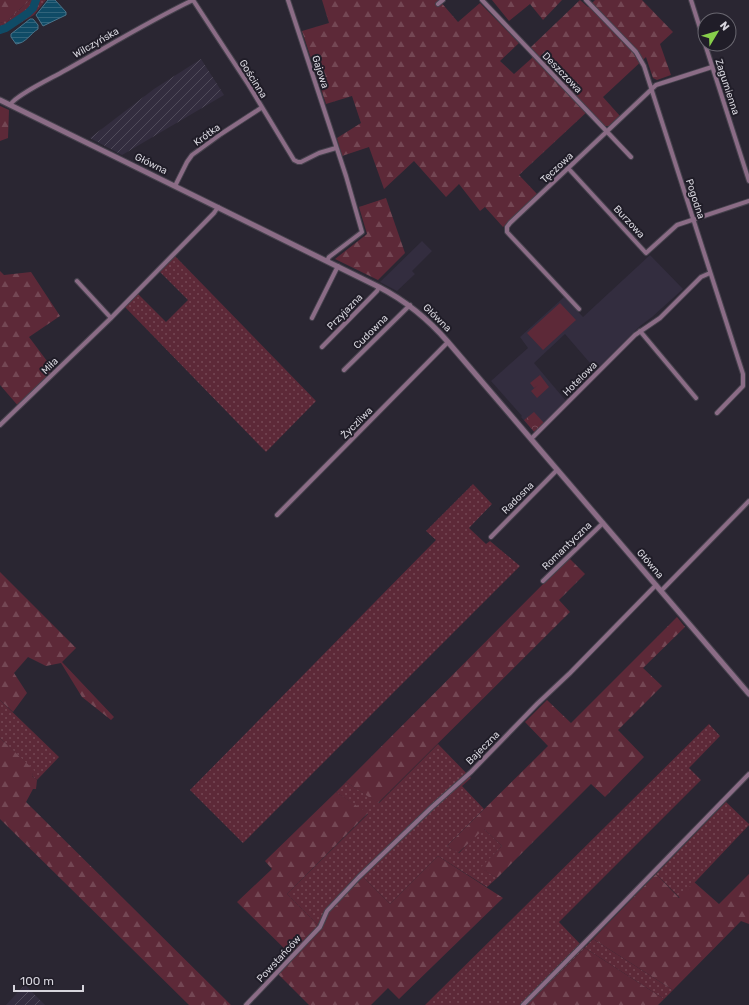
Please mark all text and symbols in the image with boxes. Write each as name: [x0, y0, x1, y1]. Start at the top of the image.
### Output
north arrow: [697, 12, 737, 52]
text: N: [717, 19, 732, 33]
street label: Wilczyńska: [71, 25, 121, 61]
street label: Deszczowa: [540, 50, 584, 96]
street label: Gajowa: [309, 54, 331, 90]
street label: Gościnna: [236, 57, 270, 101]
street label: Zagumienna: [712, 58, 742, 116]
street label: Krótka: [191, 121, 223, 149]
street label: Tęczowa: [538, 150, 576, 186]
street label: Główna: [133, 151, 169, 177]
street label: Pogodna: [683, 177, 707, 221]
street label: Burzowa: [611, 203, 647, 241]
street label: Przyjazna: [325, 291, 365, 333]
street label: Główna: [420, 302, 454, 334]
street label: Cudowna: [351, 312, 391, 352]
street label: Miła: [39, 355, 61, 377]
street label: Hotelowa: [560, 359, 600, 399]
street label: Życzliwa: [339, 405, 375, 441]
street label: Radosna: [499, 479, 537, 517]
street label: Romantyczna: [540, 519, 594, 573]
street label: Główna: [634, 547, 666, 581]
street label: Bajeczna: [464, 729, 502, 767]
street label: Powstańców: [254, 933, 304, 985]
scale bar: [14, 967, 83, 993]
text: 100 m: [20, 974, 54, 988]

